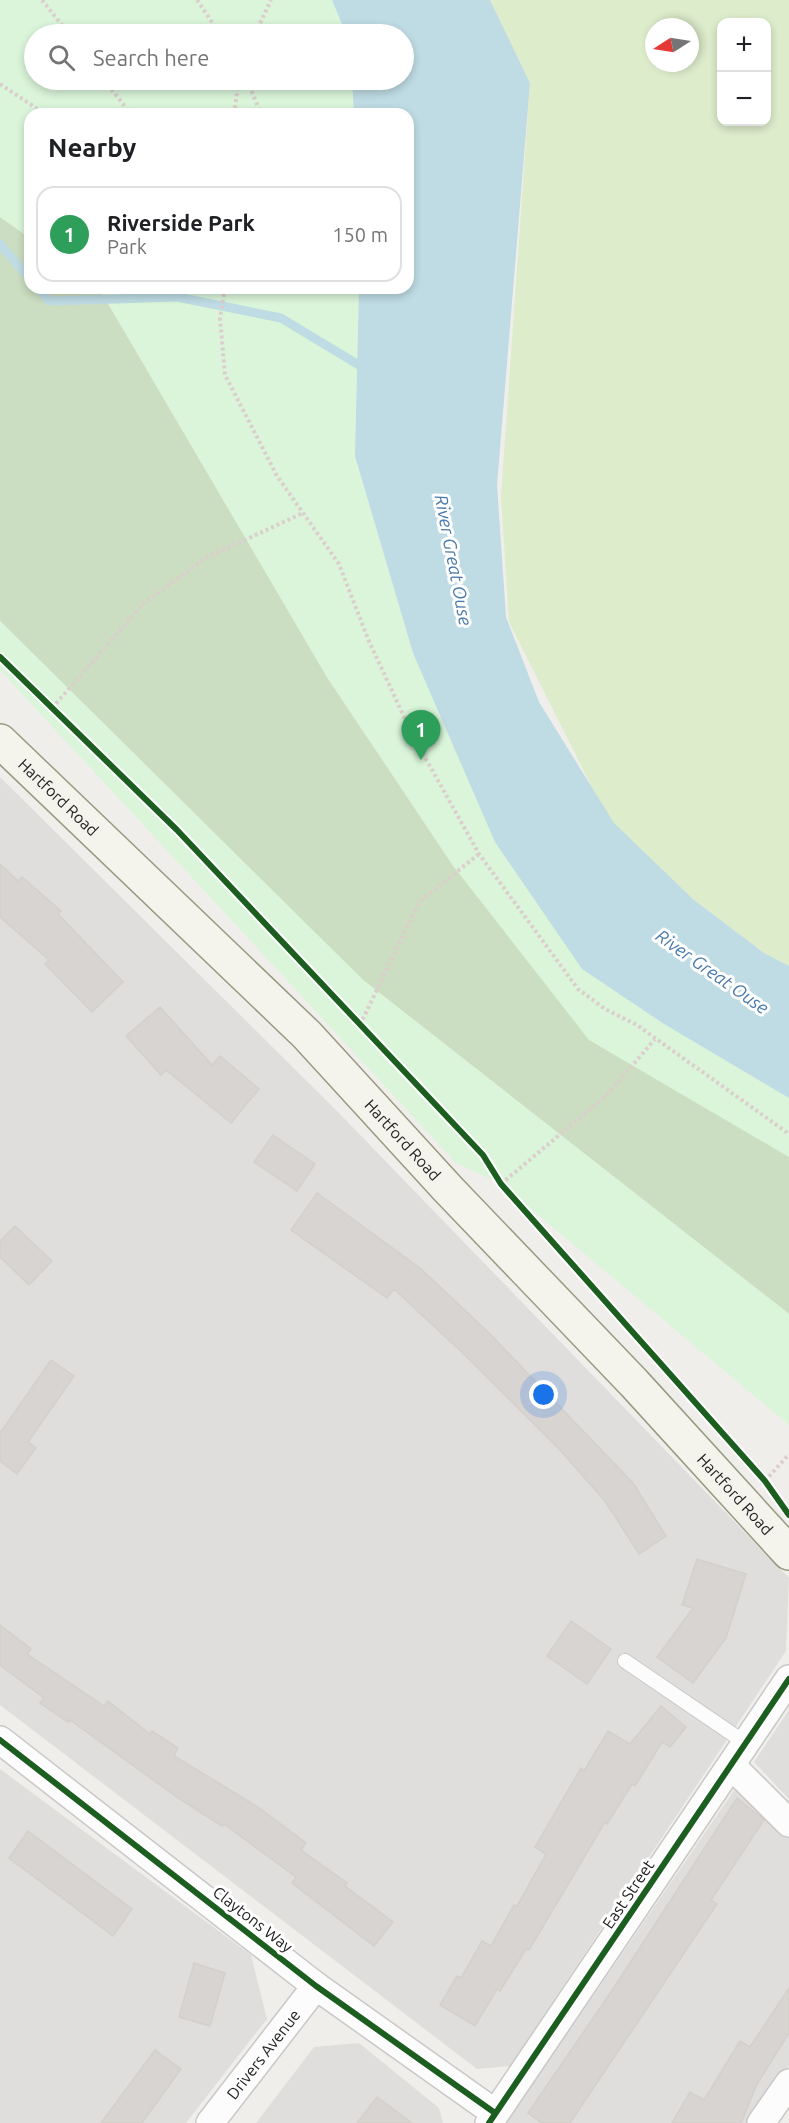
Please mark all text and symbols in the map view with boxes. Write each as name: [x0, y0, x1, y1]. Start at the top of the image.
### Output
north arrow: [645, 18, 699, 72]
map controls: [717, 18, 771, 126]
button: +: [717, 18, 771, 72]
search box: [24, 24, 414, 90]
icon: search: [45, 41, 78, 74]
text: Search here: [93, 45, 209, 70]
button: −: [717, 72, 771, 126]
text: Nearby: [48, 133, 136, 162]
text: Riverside Park: [107, 210, 255, 235]
text: 1: [64, 223, 75, 246]
text: 150 m: [332, 223, 388, 246]
text: Park: [107, 235, 147, 258]
water label: River Great Ouse: [431, 493, 476, 627]
pin: 1: [402, 710, 440, 760]
street label: Hartford Road: [15, 755, 102, 839]
water label: River Great Ouse: [652, 925, 773, 1017]
street label: Hartford Road: [361, 1096, 444, 1184]
your location: [529, 1380, 558, 1409]
street label: Hartford Road: [694, 1450, 777, 1538]
street label: East Street: [599, 1856, 658, 1932]
street label: Claytons Way: [210, 1882, 296, 1956]
street label: Drivers Avenue: [223, 2006, 304, 2103]

